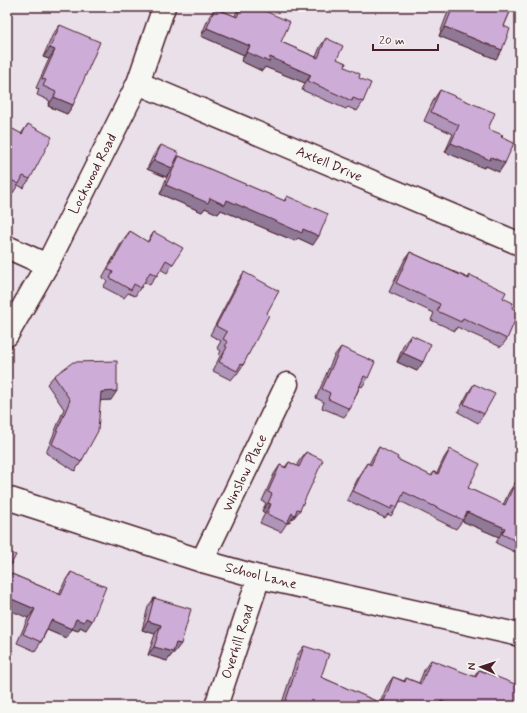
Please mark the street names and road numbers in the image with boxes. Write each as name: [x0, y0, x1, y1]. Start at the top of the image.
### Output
street label: Lockwood Road: [65, 131, 121, 217]
street label: Axtell Drive: [293, 142, 365, 186]
street label: Winslow Place: [219, 431, 271, 515]
street label: School Lane: [223, 558, 299, 594]
street label: Overhill Road: [218, 603, 258, 681]

